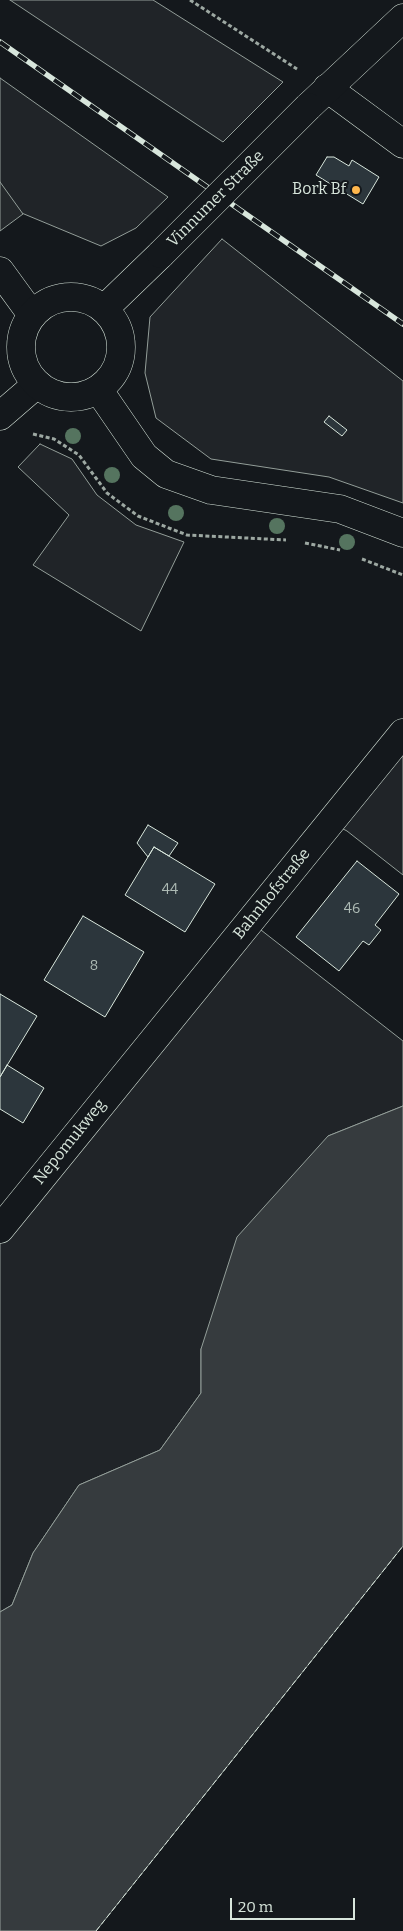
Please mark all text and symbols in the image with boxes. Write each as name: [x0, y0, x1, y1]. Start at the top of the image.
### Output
street label: Vinnumer Straße: [164, 147, 268, 251]
place label: Bork Bf: [292, 180, 346, 200]
marker: Bork Bf: [350, 184, 362, 196]
street label: Bahnhofstraße: [230, 845, 314, 943]
house number: 44: [162, 882, 178, 898]
house number: 46: [344, 901, 360, 917]
house number: 8: [90, 958, 98, 974]
street label: Nepomukweg: [30, 1095, 110, 1189]
scale bar: [233, 1888, 358, 1920]
text: 20 m: [238, 1898, 273, 1916]

